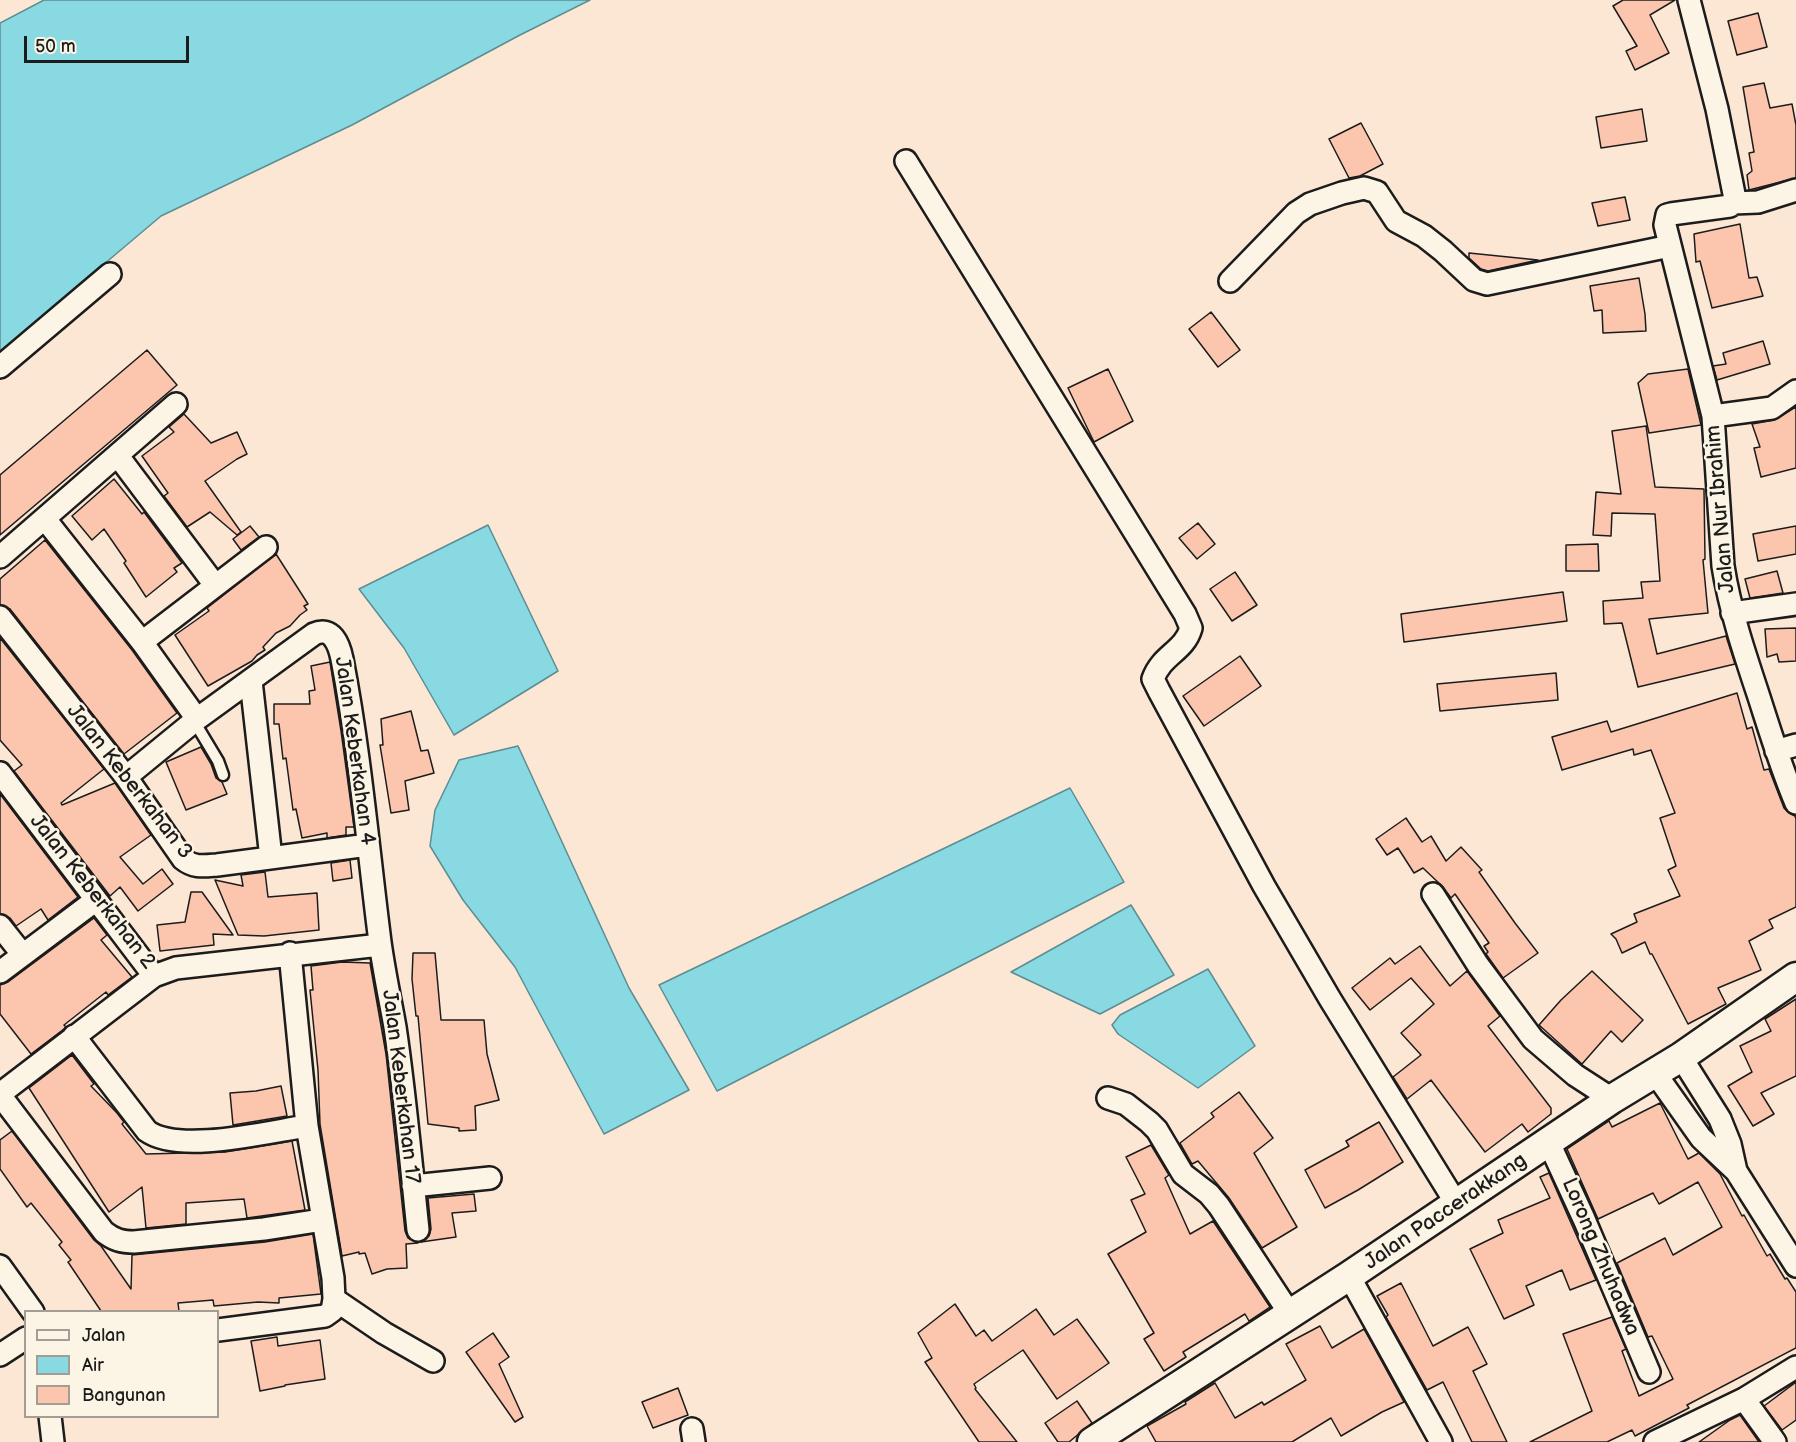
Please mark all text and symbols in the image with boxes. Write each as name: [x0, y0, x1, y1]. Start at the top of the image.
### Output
scale bar: [27, 24, 192, 62]
text: 50 m: [35, 36, 76, 57]
street label: Jalan Nur Ibrahim: [1701, 424, 1741, 594]
street label: Jalan Keberkahan 4: [328, 655, 380, 847]
street label: Jalan Keberkahan 3: [61, 699, 197, 865]
street label: Jalan Keberkahan 2: [24, 810, 160, 974]
street label: Jalan Keberkahan 17: [376, 989, 424, 1185]
street label: Jalan Paccerakkang: [1360, 1148, 1532, 1276]
street label: Lorong Zhuhadwa: [1555, 1174, 1645, 1340]
legend: [24, 1310, 219, 1418]
text: Jalan: [82, 1325, 125, 1346]
text: Air: [82, 1355, 104, 1376]
text: Bangunan: [82, 1385, 166, 1406]

